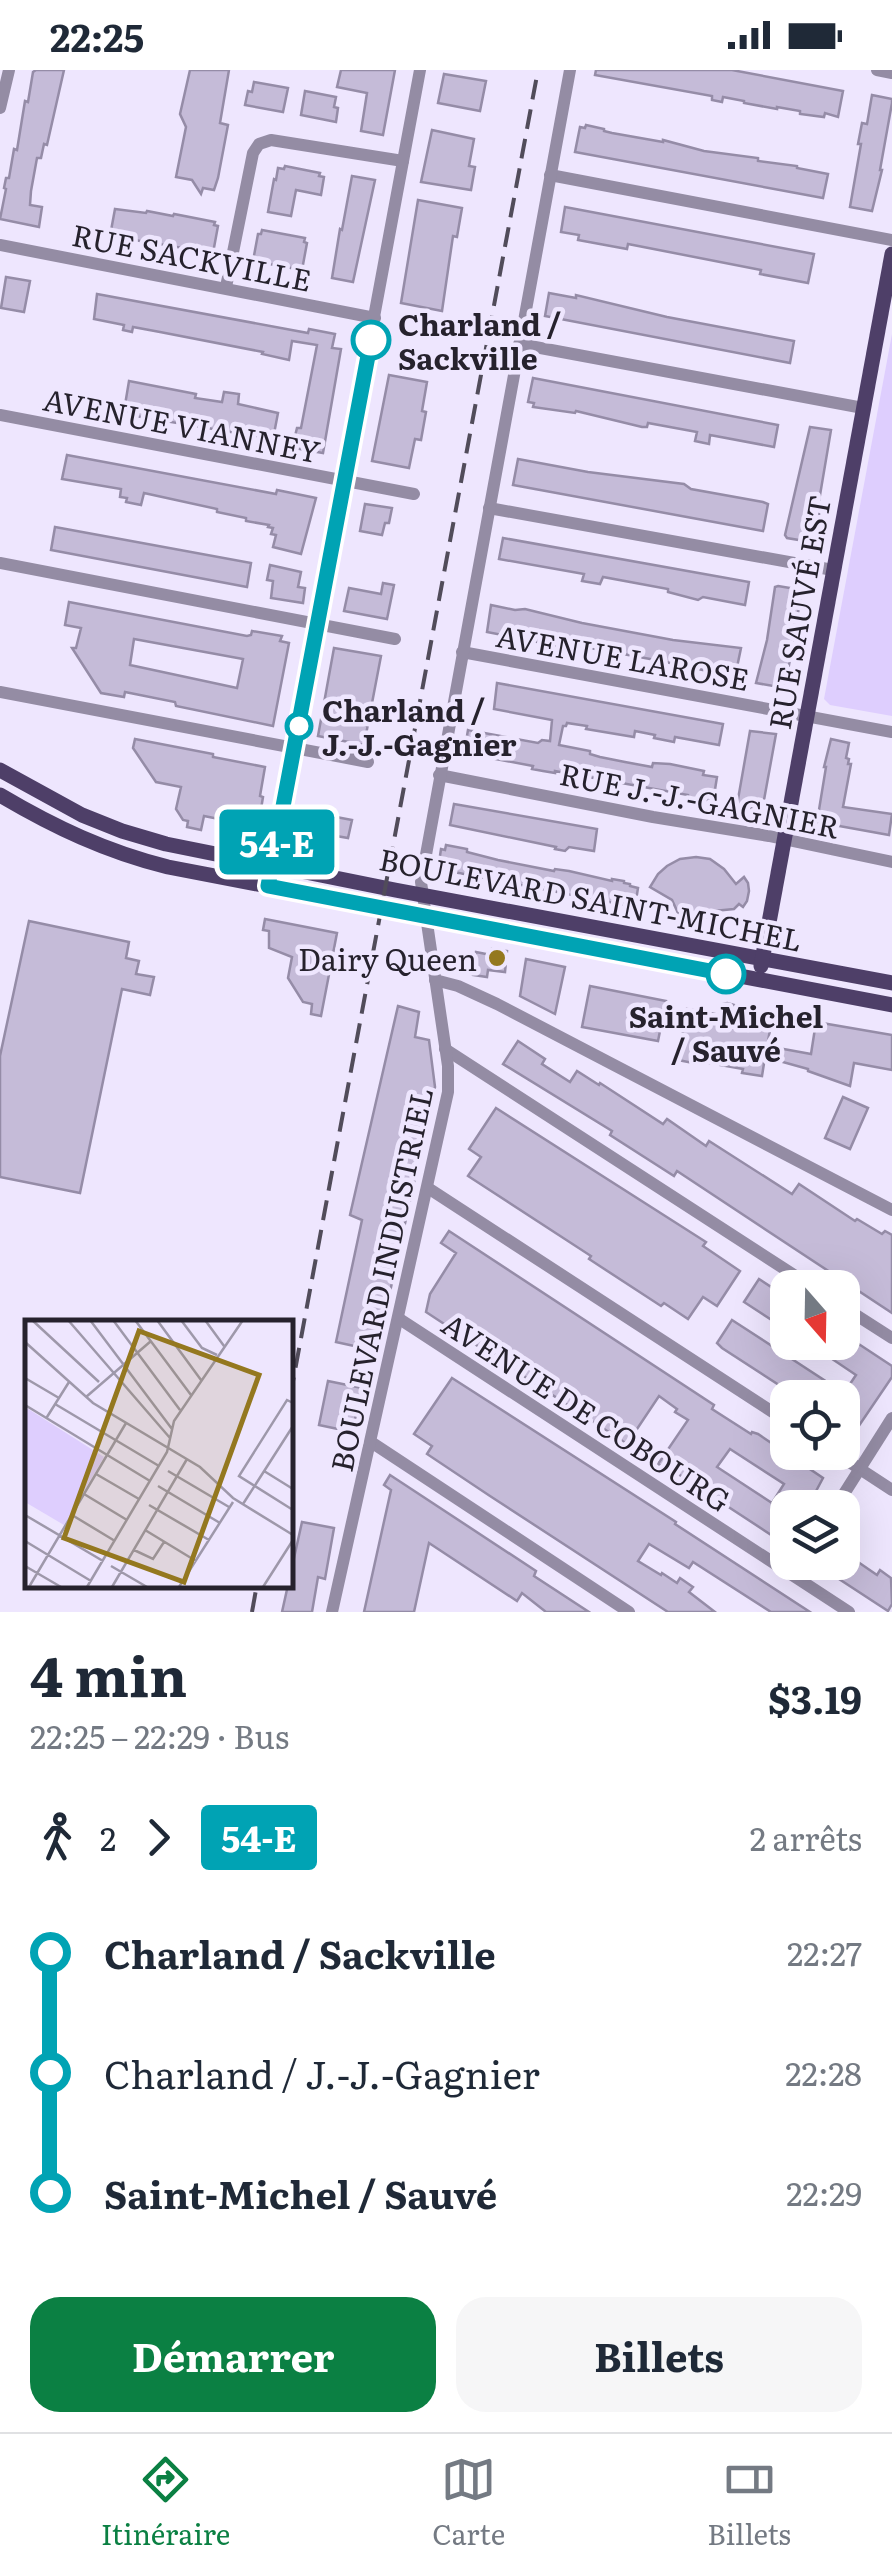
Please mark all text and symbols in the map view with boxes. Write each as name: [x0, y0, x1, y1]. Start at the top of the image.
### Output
text: 22:25: [50, 7, 144, 64]
street label: RUE SACKVILLE: [69, 211, 315, 301]
place label: Charland / Sackville: [398, 301, 562, 379]
marker: Charland / Sackville: [352, 321, 390, 359]
street label: AVENUE VIANNEY: [40, 376, 324, 472]
street label: RUE SAUVÉ EST: [756, 491, 840, 733]
street label: AVENUE LAROSE: [493, 612, 753, 700]
place label: Charland / J.-J.-Gagnier: [322, 687, 516, 765]
marker: Charland / J.-J.-Gagnier: [286, 713, 312, 739]
street label: RUE J.-J.-GAGNIER: [556, 750, 844, 848]
line badge: 54-E: [207, 810, 347, 874]
text: 54-E: [239, 816, 315, 868]
street label: BOULEVARD SAINT-MICHEL: [376, 835, 806, 961]
place label: Dairy Queen: [298, 936, 477, 980]
marker: Dairy Queen: [486, 947, 508, 969]
marker: Saint-Michel / Sauvé: [707, 955, 745, 993]
place label: Saint-Michel / Sauvé: [629, 993, 823, 1071]
street label: BOULEVARD INDUSTRIEL: [318, 1083, 442, 1475]
north arrow: [770, 1270, 860, 1360]
map controls: [770, 1270, 860, 1580]
street label: AVENUE DE COBOURG: [434, 1301, 740, 1521]
inset map: [25, 1320, 292, 1587]
button: locate: [770, 1380, 860, 1470]
button: layers: [770, 1490, 860, 1580]
text: 4 min: [30, 1632, 187, 1714]
text: $3.19: [768, 1669, 862, 1726]
text: 22:25 – 22:29 · Bus: [30, 1711, 289, 1759]
icon: walk: [30, 1810, 85, 1865]
icon: forward: [131, 1810, 186, 1865]
text: 54-E: [221, 1811, 297, 1863]
text: 2: [100, 1813, 116, 1861]
text: 2 arrêts: [750, 1813, 862, 1861]
text: Charland / Sackville: [104, 1924, 496, 1981]
text: 22:27: [787, 1928, 862, 1976]
text: Charland / J.-J.-Gagnier: [104, 2044, 540, 2101]
text: 22:28: [785, 2048, 862, 2096]
text: Saint-Michel / Sauvé: [104, 2164, 497, 2221]
text: 22:29: [786, 2168, 862, 2216]
button: Démarrer: [30, 2297, 436, 2412]
button: Billets: [456, 2297, 862, 2412]
tab: Itinéraire: [101, 2452, 230, 2554]
tab: Carte: [432, 2452, 505, 2554]
tab: Billets: [707, 2452, 791, 2554]

